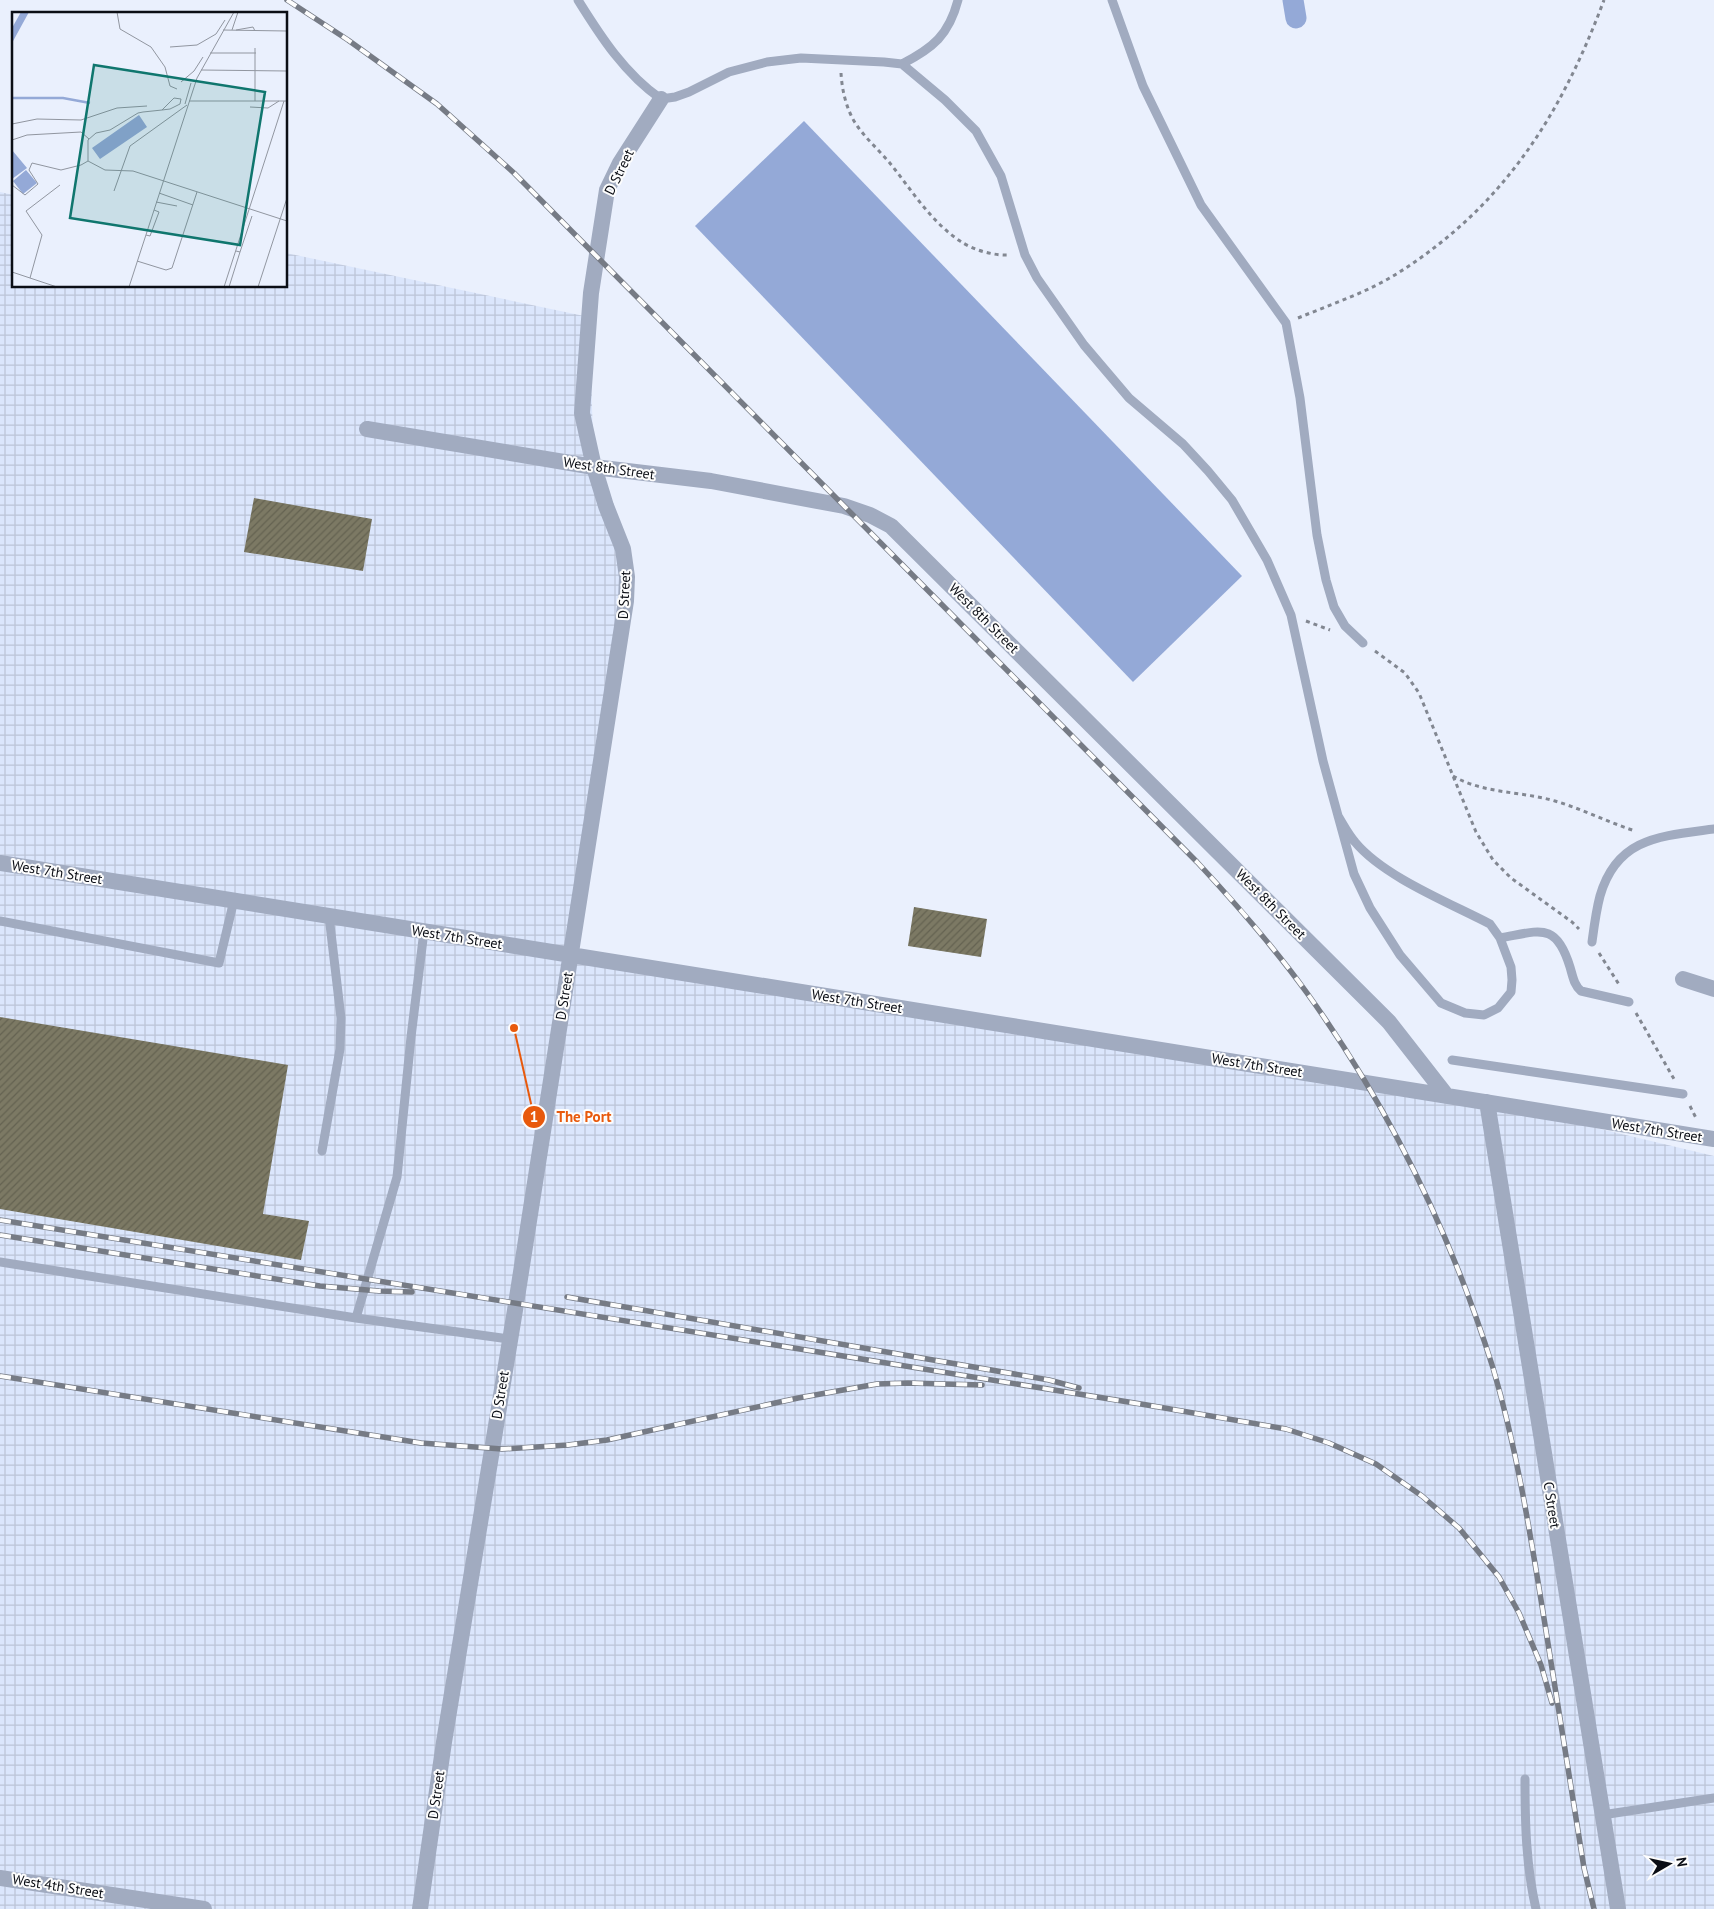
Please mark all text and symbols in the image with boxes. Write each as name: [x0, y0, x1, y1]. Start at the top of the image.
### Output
inset map: [12, 12, 288, 288]
street label: D Street: [600, 146, 638, 198]
street label: West 8th Street: [562, 453, 656, 483]
street label: D Street: [614, 570, 634, 620]
street label: West 8th Street: [945, 579, 1023, 657]
street label: West 7th Street: [10, 856, 104, 888]
street label: West 8th Street: [1232, 865, 1310, 943]
street label: West 7th Street: [410, 921, 504, 953]
street label: D Street: [551, 970, 577, 1021]
street label: West 7th Street: [810, 985, 904, 1017]
street label: West 7th Street: [1210, 1049, 1304, 1081]
callout: The Port: [521, 1102, 621, 1132]
text: 1: [530, 1107, 538, 1126]
text: The Port: [556, 1107, 612, 1126]
street label: West 7th Street: [1610, 1114, 1704, 1146]
street label: D Street: [487, 1369, 513, 1420]
street label: C Street: [1539, 1480, 1565, 1530]
street label: D Street: [424, 1769, 448, 1820]
north arrow: [1644, 1839, 1694, 1889]
text: N: [1672, 1856, 1691, 1868]
street label: West 4th Street: [11, 1870, 105, 1902]

